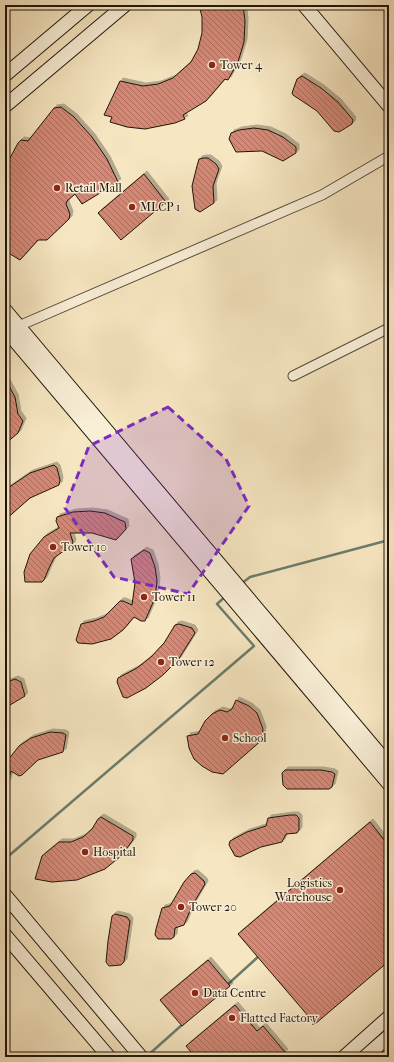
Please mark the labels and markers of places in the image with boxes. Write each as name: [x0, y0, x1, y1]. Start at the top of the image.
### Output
place label: Tower 4: [220, 58, 263, 72]
marker: Tower 4: [207, 60, 217, 70]
place label: Retail Mall: [65, 181, 123, 195]
marker: Retail Mall: [52, 183, 62, 193]
place label: MLCP 1: [140, 200, 180, 214]
marker: MLCP 1: [127, 202, 137, 212]
place label: Tower 10: [61, 540, 107, 554]
marker: Tower 10: [48, 542, 58, 552]
place label: Tower 11: [152, 590, 196, 604]
marker: Tower 11: [139, 592, 149, 602]
place label: Tower 12: [169, 655, 215, 669]
marker: Tower 12: [156, 657, 166, 667]
place label: School: [233, 731, 267, 745]
marker: School: [220, 733, 230, 743]
place label: Hospital: [93, 845, 137, 859]
marker: Hospital: [80, 847, 90, 857]
place label: Logistics Warehouse: [274, 876, 333, 904]
marker: Logistics Warehouse: [335, 885, 345, 895]
place label: Tower 20: [189, 900, 237, 914]
marker: Tower 20: [176, 902, 186, 912]
place label: Data Centre: [203, 986, 266, 1000]
marker: Data Centre: [190, 988, 200, 998]
place label: Flatted Factory: [240, 1011, 319, 1025]
marker: Flatted Factory: [227, 1013, 237, 1023]

